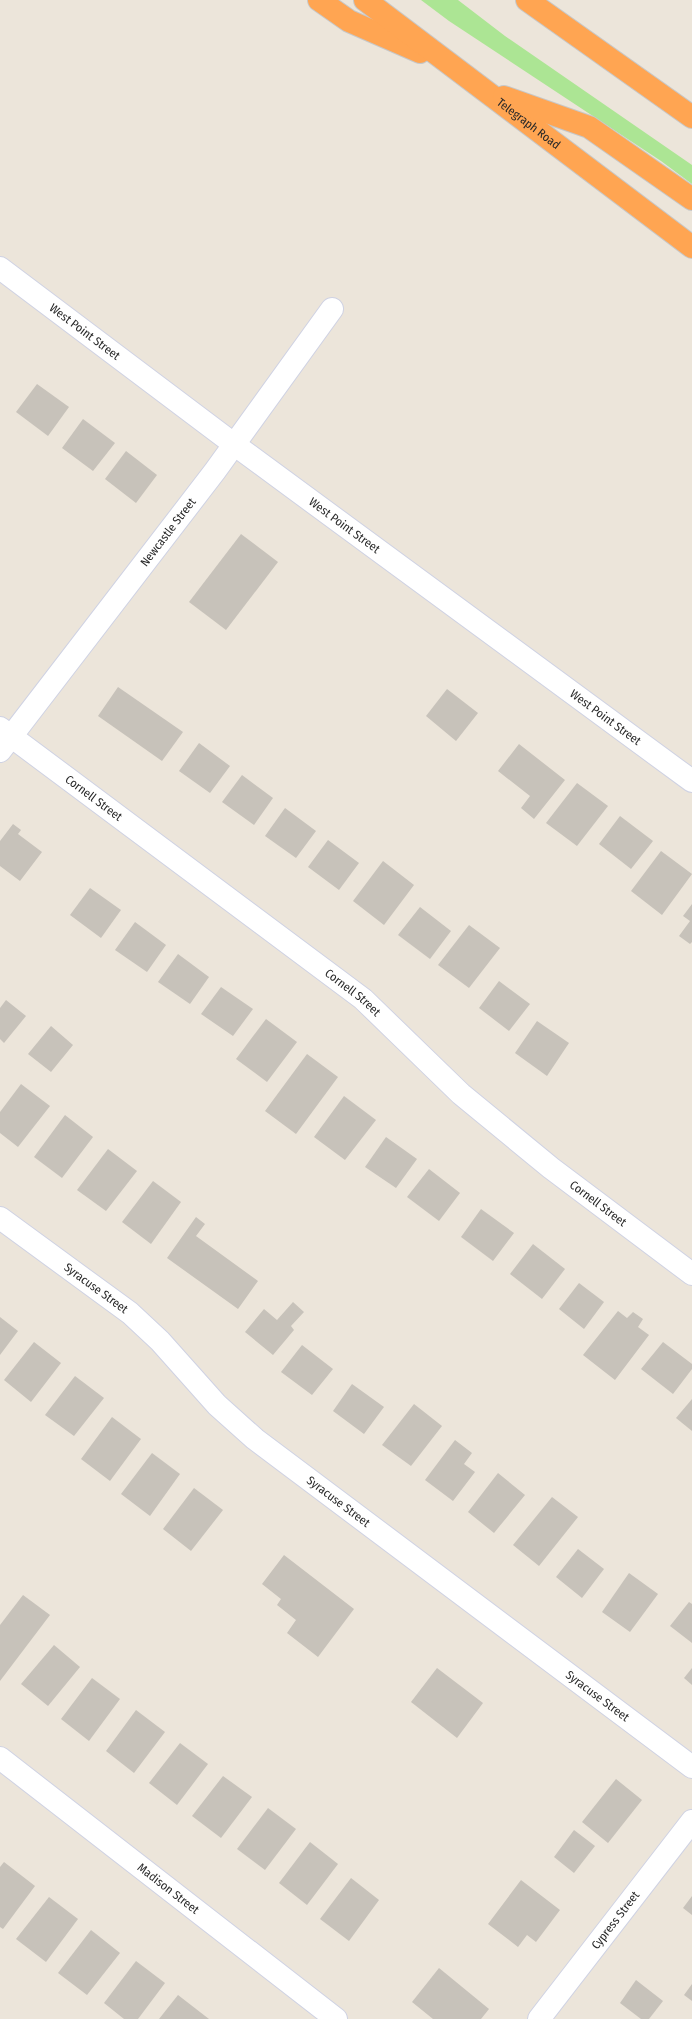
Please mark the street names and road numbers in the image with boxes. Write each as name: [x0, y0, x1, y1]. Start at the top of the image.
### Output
street label: Telegraph Road: [494, 95, 563, 152]
street label: West Point Street: [47, 301, 123, 363]
street label: Newcastle Street: [137, 495, 199, 569]
street label: West Point Street: [306, 495, 383, 556]
street label: West Point Street: [567, 687, 644, 748]
street label: Cornell Street: [63, 772, 125, 824]
street label: Cornell Street: [322, 966, 383, 1019]
street label: Cornell Street: [567, 1178, 629, 1229]
street label: Syracuse Street: [61, 1260, 131, 1316]
street label: Syracuse Street: [304, 1473, 373, 1530]
street label: Syracuse Street: [563, 1668, 632, 1724]
street label: Madison Street: [135, 1860, 202, 1917]
street label: Cypress Street: [589, 1888, 642, 1952]

